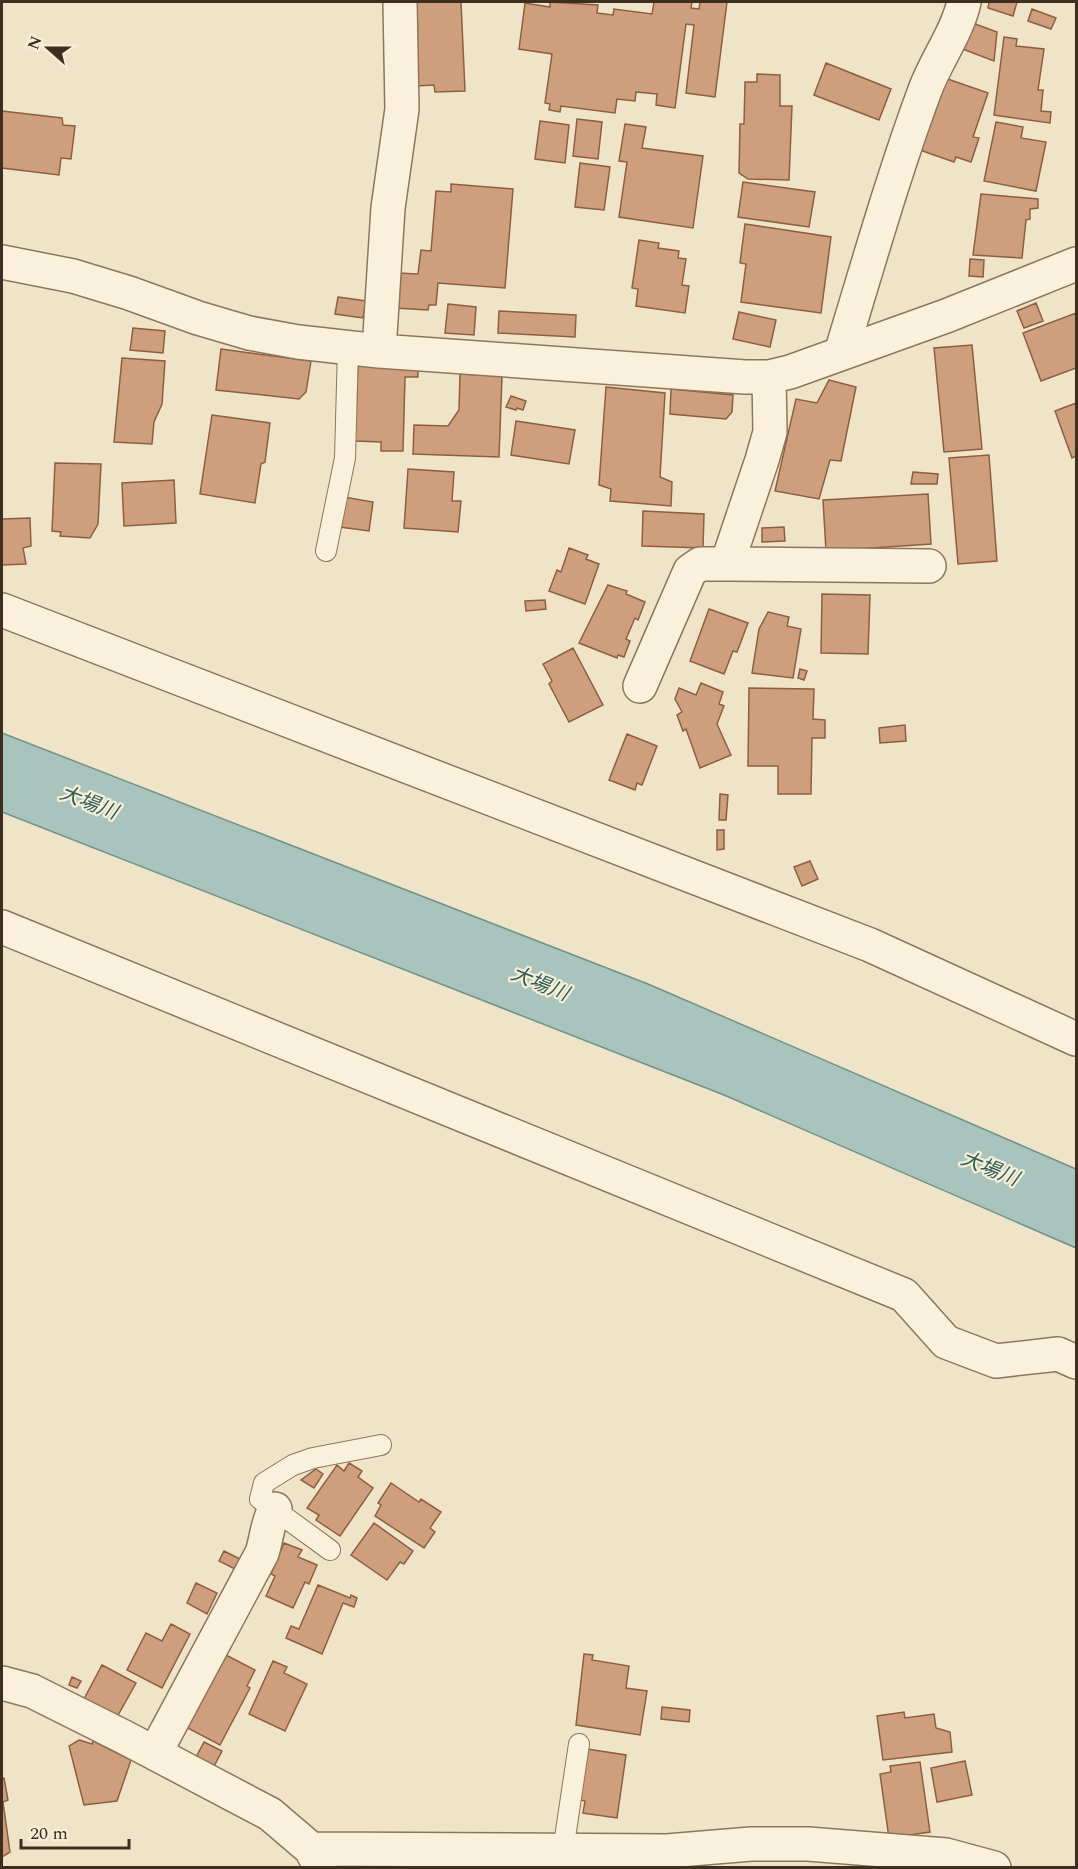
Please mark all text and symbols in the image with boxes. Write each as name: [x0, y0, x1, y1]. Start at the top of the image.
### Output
north arrow: [18, 18, 78, 78]
text: N: [21, 33, 48, 53]
water label: 大場川: [55, 778, 124, 828]
water label: 大場川: [506, 959, 575, 1010]
water label: 大場川: [956, 1144, 1025, 1195]
scale bar: [21, 1812, 129, 1850]
text: 20 m: [30, 1820, 68, 1847]

